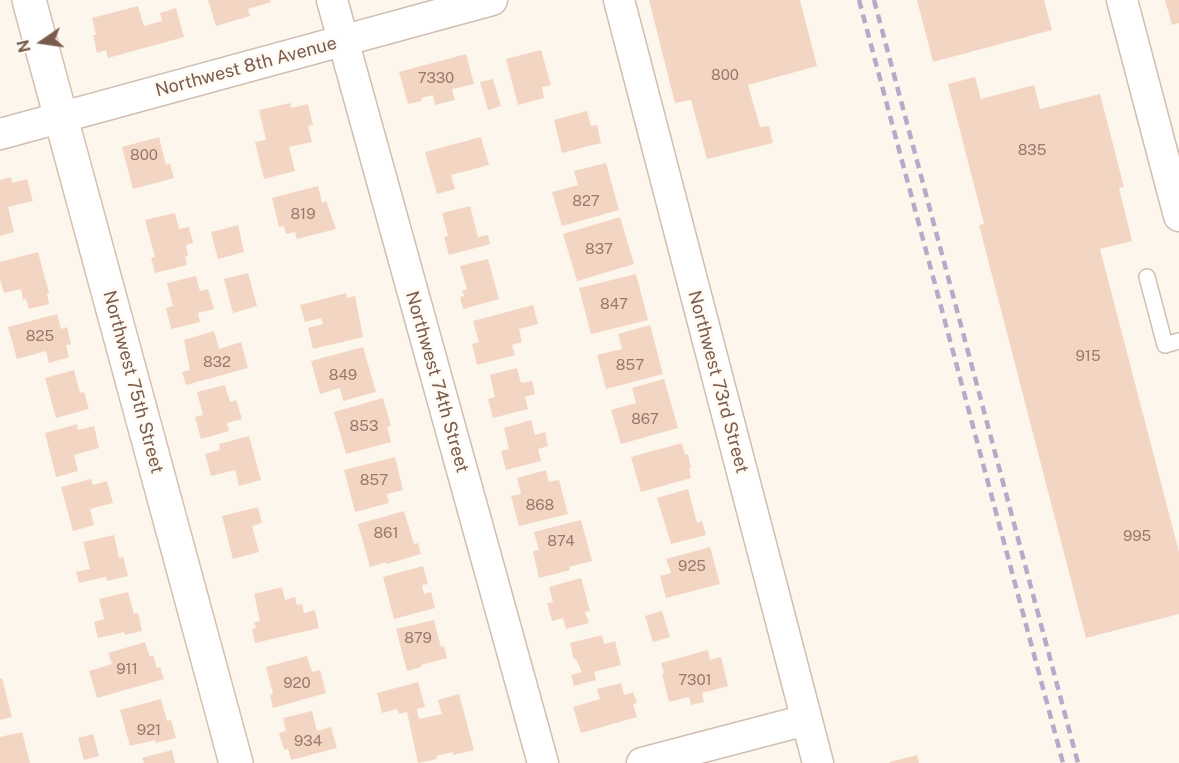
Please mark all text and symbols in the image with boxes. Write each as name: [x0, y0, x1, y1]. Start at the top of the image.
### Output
north arrow: [12, 12, 72, 72]
street label: Northwest 8th Avenue: [153, 32, 339, 102]
text: N: [13, 38, 35, 54]
house number: 800: [711, 66, 739, 84]
house number: 7330: [418, 69, 454, 87]
house number: 835: [1018, 141, 1046, 159]
house number: 800: [130, 146, 158, 164]
house number: 827: [572, 192, 600, 210]
house number: 819: [290, 205, 316, 223]
house number: 837: [585, 240, 613, 258]
street label: Northwest 75th Street: [98, 288, 168, 476]
street label: Northwest 73rd Street: [683, 288, 753, 476]
street label: Northwest 74th Street: [401, 289, 473, 475]
house number: 847: [600, 295, 628, 313]
house number: 825: [26, 327, 54, 345]
house number: 915: [1075, 347, 1101, 365]
house number: 832: [203, 353, 231, 371]
house number: 857: [616, 356, 644, 374]
house number: 849: [329, 366, 357, 384]
house number: 867: [631, 410, 659, 428]
house number: 853: [350, 417, 378, 435]
house number: 857: [360, 471, 388, 489]
house number: 868: [526, 496, 554, 514]
house number: 861: [373, 524, 399, 542]
house number: 995: [1123, 527, 1151, 545]
house number: 874: [547, 532, 575, 550]
house number: 925: [678, 557, 706, 575]
house number: 879: [404, 629, 432, 647]
house number: 911: [116, 660, 138, 678]
house number: 7301: [678, 671, 712, 689]
house number: 920: [283, 674, 311, 692]
house number: 921: [137, 721, 161, 739]
house number: 934: [294, 732, 322, 750]

